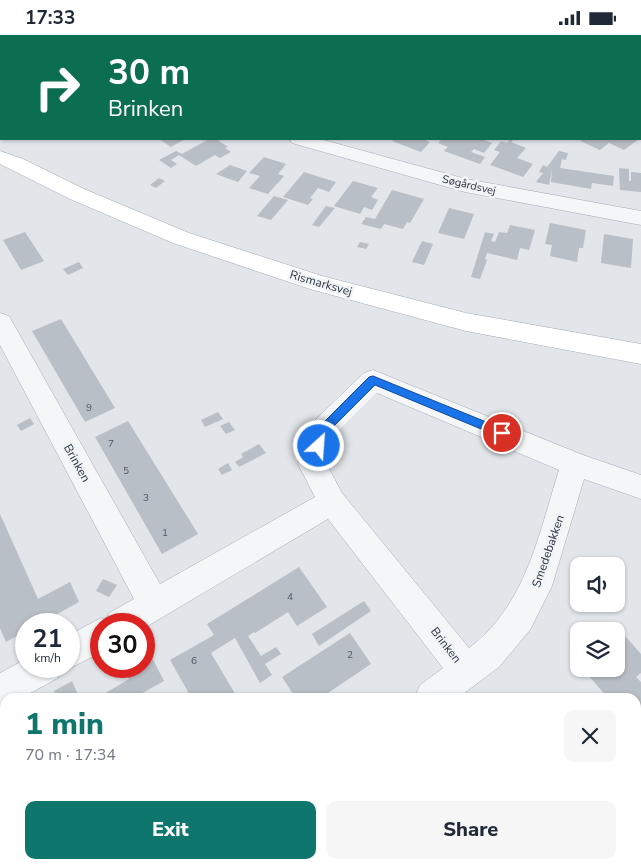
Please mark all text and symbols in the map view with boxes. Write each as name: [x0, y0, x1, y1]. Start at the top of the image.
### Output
text: 17:33: [25, 5, 75, 31]
text: 30 m: [108, 49, 190, 96]
icon: right: [25, 55, 90, 120]
text: Brinken: [108, 94, 183, 124]
street label: Søgårdsvej: [441, 172, 497, 198]
street label: Rismarksvej: [288, 266, 354, 300]
house number: 9: [86, 401, 92, 415]
pin: [481, 412, 523, 454]
position arrow: [292, 419, 344, 471]
icon: arrive: [488, 419, 516, 447]
house number: 7: [108, 437, 114, 451]
street label: Brinken: [60, 441, 94, 485]
house number: 5: [123, 464, 129, 478]
house number: 3: [143, 491, 149, 505]
street label: Smedebakken: [528, 513, 568, 589]
house number: 1: [162, 526, 168, 540]
map controls: [570, 557, 625, 677]
button: sound: [570, 557, 625, 612]
house number: 4: [287, 590, 293, 604]
speed limit sign: 30: [90, 613, 155, 678]
text: 21: [32, 622, 63, 656]
button: layers: [570, 622, 625, 677]
street label: Brinken: [427, 624, 465, 666]
house number: 2: [347, 648, 353, 662]
text: km/h: [34, 650, 61, 666]
house number: 6: [191, 654, 197, 668]
text: 1 min: [25, 704, 104, 745]
button: close: [564, 710, 616, 762]
text: 70 m · 17:34: [25, 744, 116, 766]
button: Exit: [25, 801, 316, 859]
button: Share: [326, 801, 616, 859]

